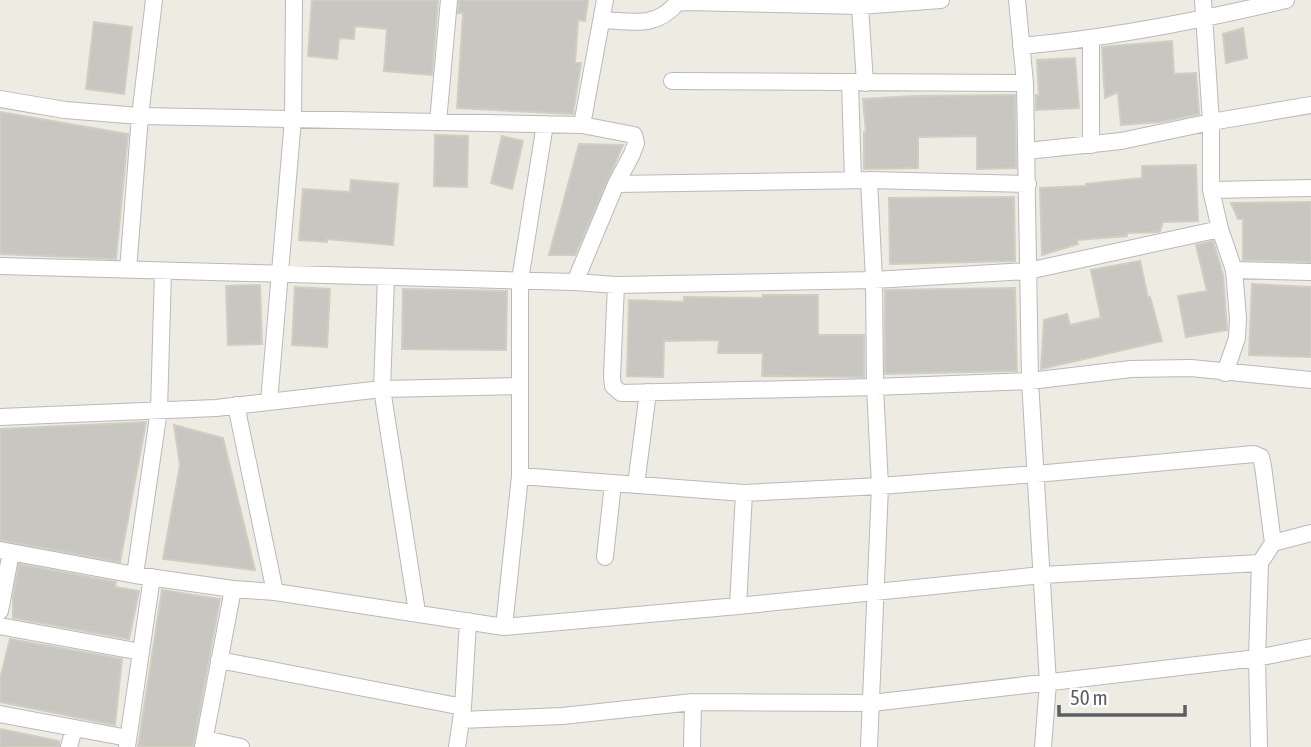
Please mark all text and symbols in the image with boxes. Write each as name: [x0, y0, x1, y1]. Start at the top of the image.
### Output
scale bar: [1059, 674, 1185, 718]
text: 50 m: [1070, 685, 1108, 709]

